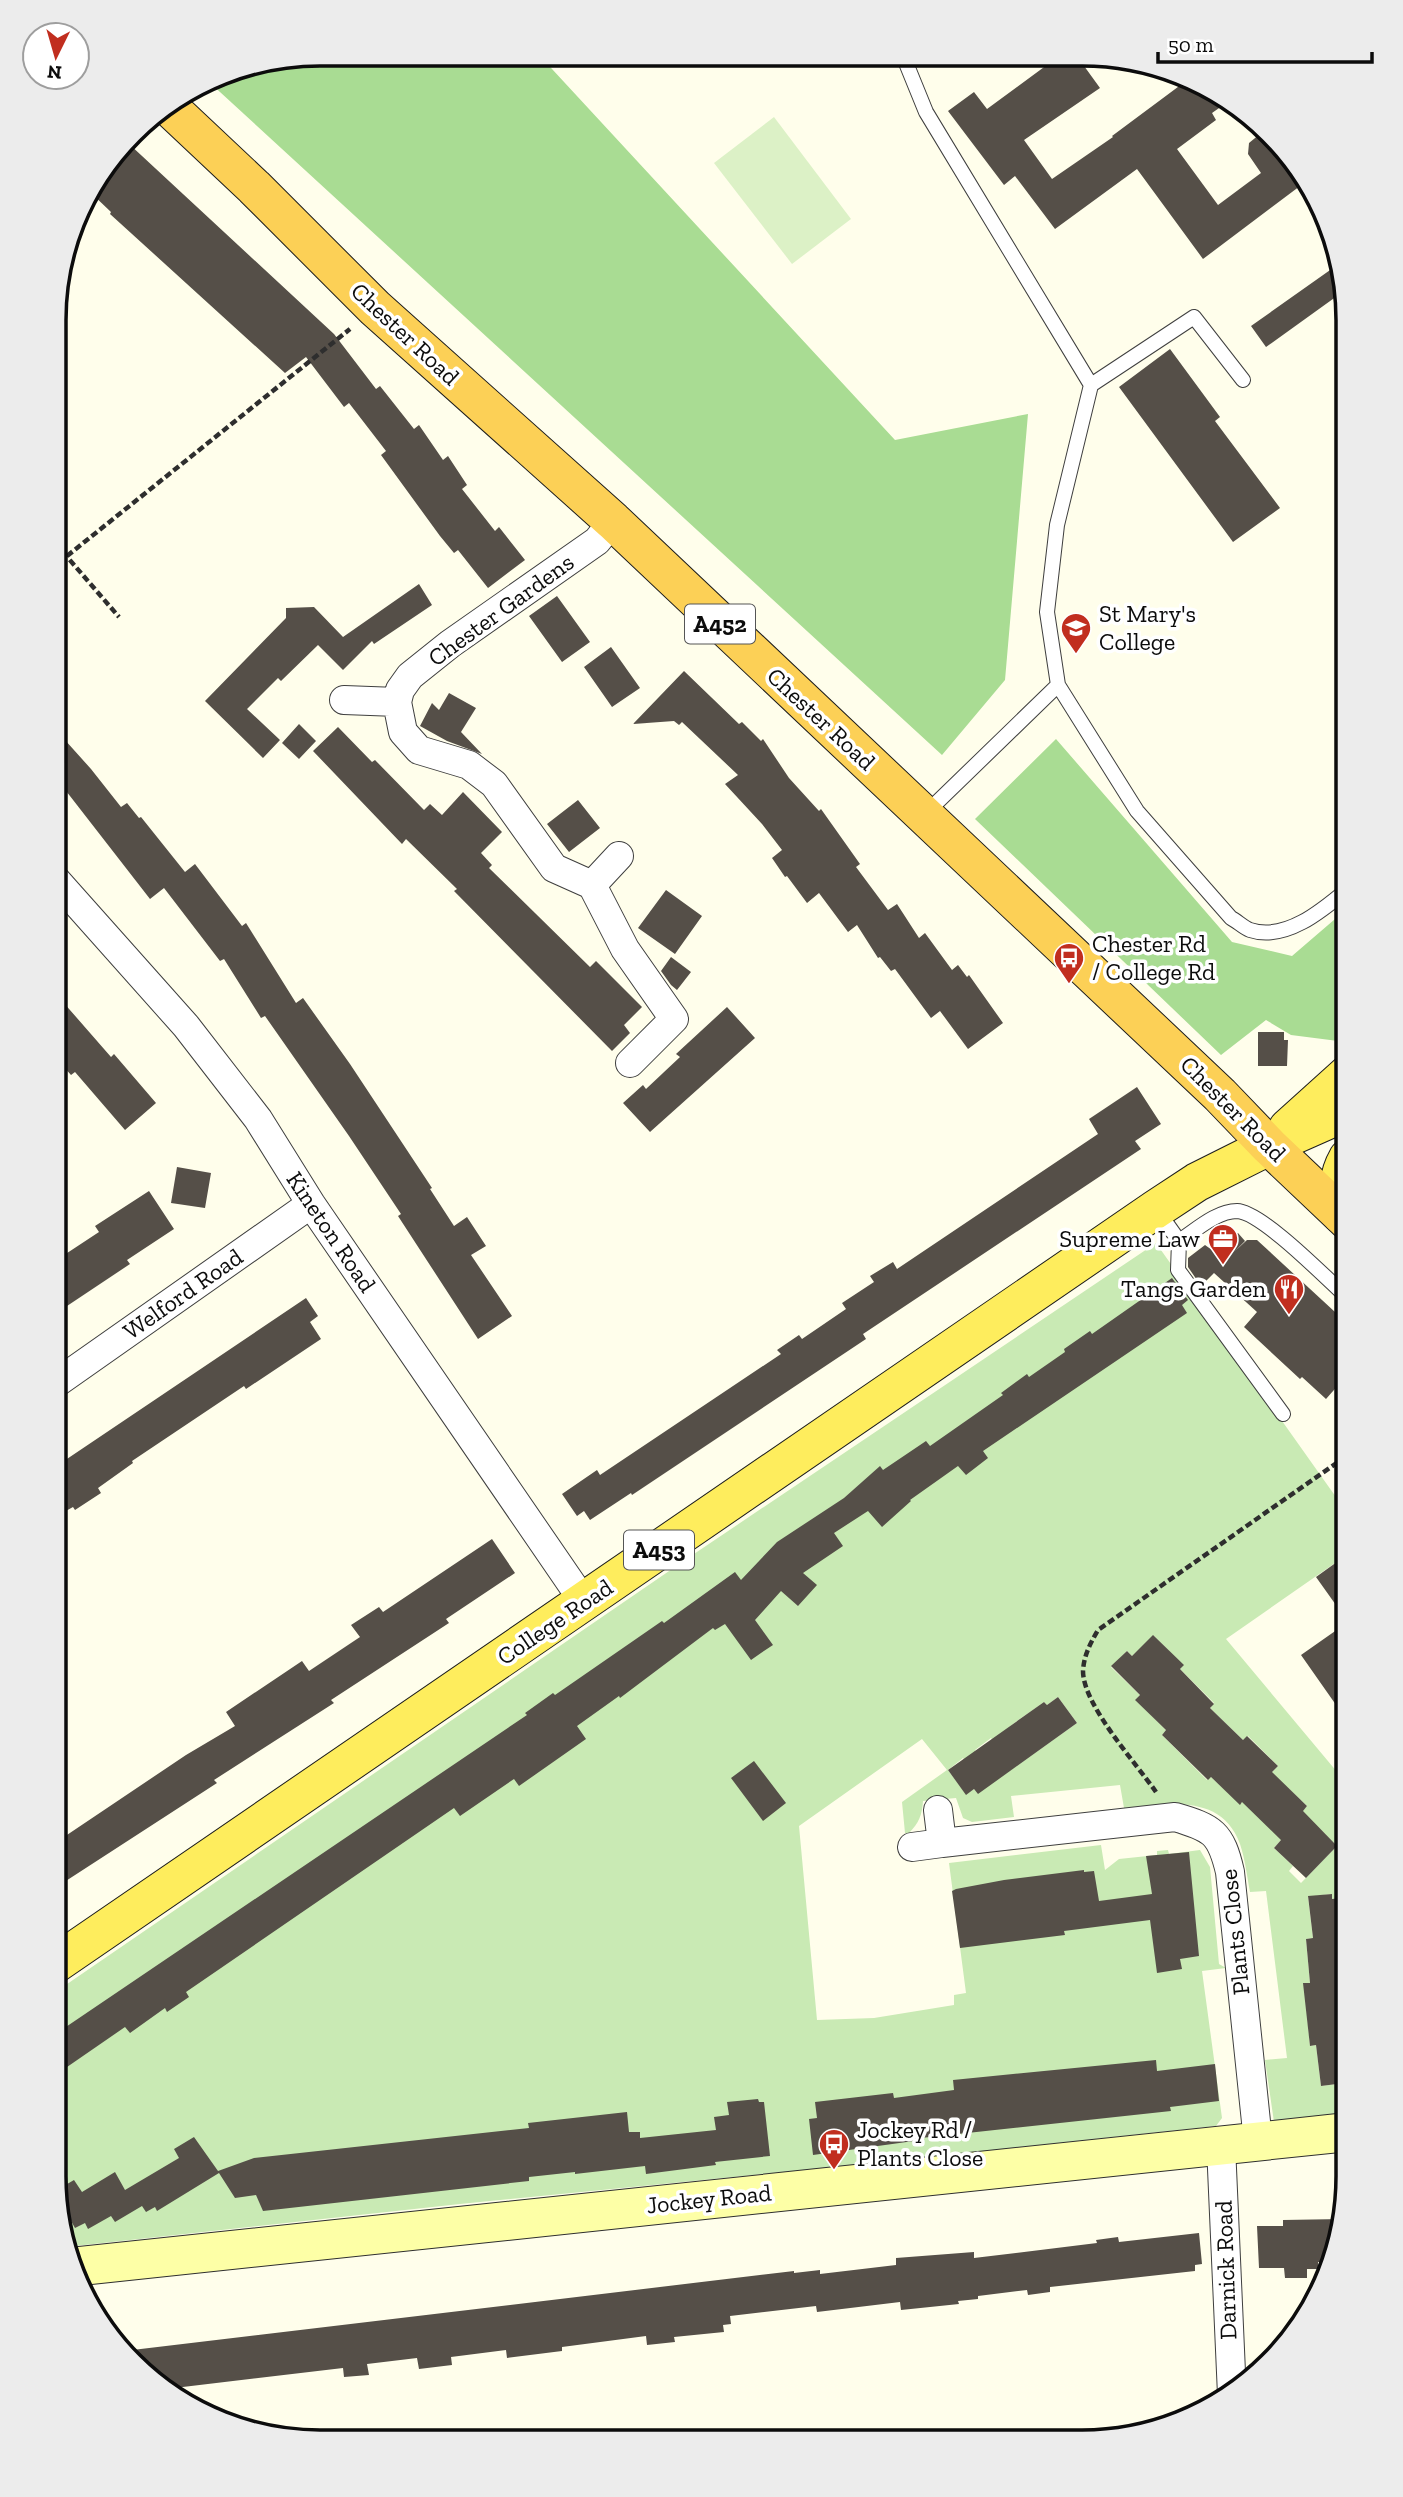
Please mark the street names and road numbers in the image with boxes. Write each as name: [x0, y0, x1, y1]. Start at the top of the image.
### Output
street label: Chester Road: [345, 276, 466, 391]
street label: Chester Gardens: [422, 547, 579, 672]
road number: A452: [685, 604, 755, 644]
street label: Chester Road: [761, 661, 882, 776]
street label: Chester Road: [1174, 1050, 1292, 1168]
street label: Kineton Road: [280, 1166, 382, 1298]
street label: Welford Road: [117, 1242, 248, 1345]
road number: A453: [624, 1530, 694, 1569]
street label: College Road: [491, 1572, 618, 1671]
street label: Plants Close: [1213, 1868, 1256, 1996]
street label: Jockey Road: [645, 2178, 773, 2219]
street label: Darnick Road: [1209, 2200, 1242, 2340]

